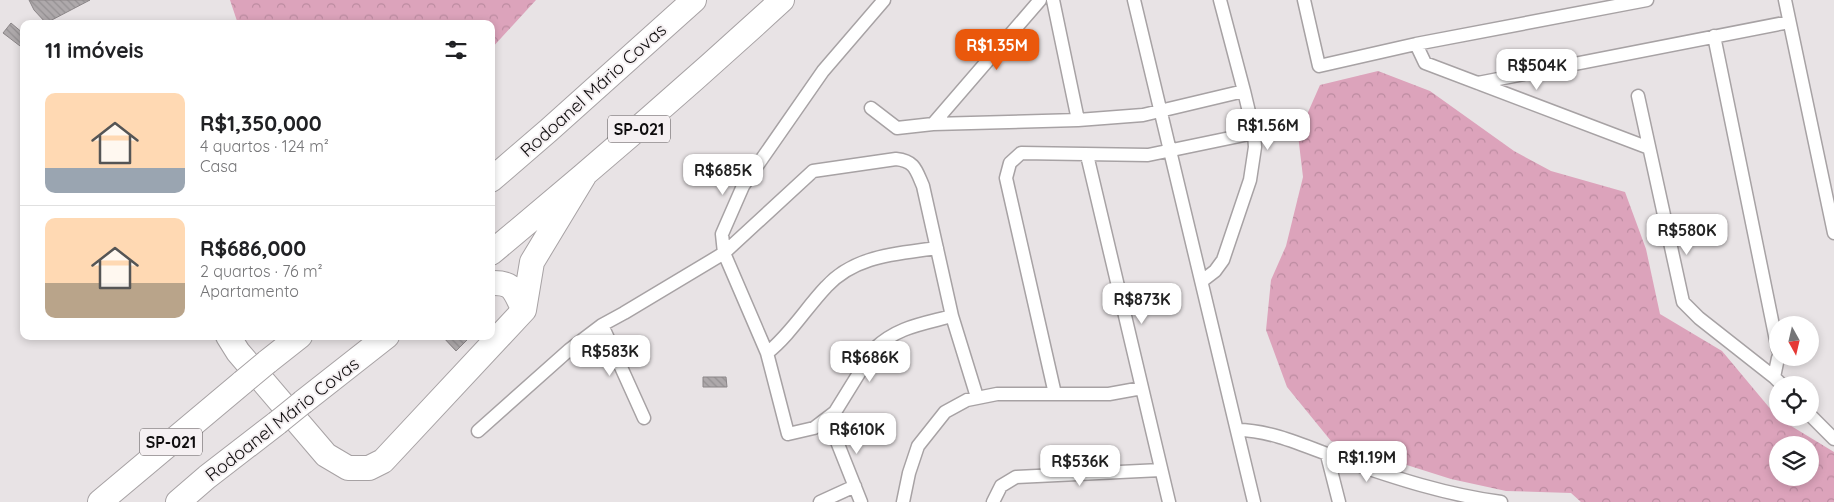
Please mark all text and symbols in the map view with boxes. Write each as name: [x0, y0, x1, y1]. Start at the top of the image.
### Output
street label: Rodoanel Mário Covas: [515, 18, 671, 162]
pin: R$1.35M: [951, 28, 1043, 71]
text: R$1.35M: [966, 35, 1028, 55]
icon: filters: [442, 36, 470, 64]
text: 11 imóveis: [45, 37, 144, 63]
pin: R$504K: [1496, 48, 1578, 91]
text: R$504K: [1507, 55, 1567, 75]
pin: R$1.56M: [1222, 108, 1314, 151]
text: R$1,350,000: [200, 110, 322, 136]
icon: home: [85, 113, 145, 173]
text: R$1.56M: [1237, 115, 1299, 135]
road number: SP-021: [608, 116, 670, 142]
text: 4 quartos · 124 m²: [200, 136, 329, 156]
pin: R$685K: [682, 154, 764, 196]
text: Casa: [200, 156, 237, 176]
text: R$685K: [694, 160, 752, 180]
pin: R$580K: [1646, 214, 1728, 256]
text: R$580K: [1658, 220, 1716, 240]
text: R$686,000: [200, 235, 306, 261]
icon: home: [85, 238, 145, 298]
text: 2 quartos · 76 m²: [200, 261, 323, 281]
text: Apartamento: [200, 281, 299, 301]
pin: R$873K: [1101, 282, 1183, 325]
text: R$873K: [1113, 289, 1171, 309]
north arrow: [1769, 316, 1819, 366]
map controls: [1769, 316, 1819, 486]
pin: R$583K: [569, 334, 651, 377]
pin: R$686K: [829, 340, 911, 383]
text: R$583K: [581, 341, 639, 361]
text: R$686K: [841, 347, 899, 367]
street label: Rodoanel Mário Covas: [200, 352, 364, 486]
button: locate: [1769, 376, 1819, 426]
pin: R$610K: [816, 412, 898, 455]
text: R$610K: [829, 419, 885, 439]
road number: SP-021: [140, 428, 202, 456]
button: layers: [1769, 436, 1819, 486]
pin: R$1.19M: [1321, 440, 1413, 483]
pin: R$536K: [1039, 444, 1121, 487]
text: R$1.19M: [1338, 447, 1396, 467]
text: R$536K: [1051, 451, 1109, 471]

